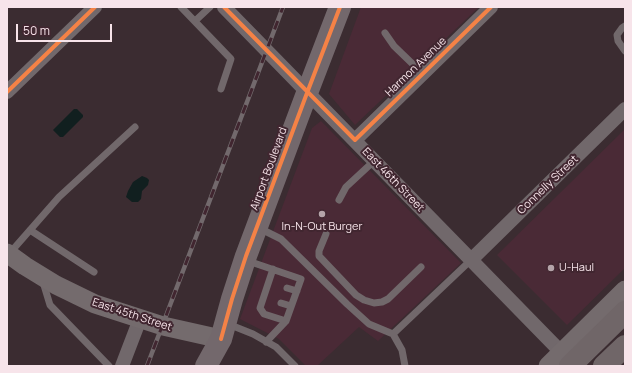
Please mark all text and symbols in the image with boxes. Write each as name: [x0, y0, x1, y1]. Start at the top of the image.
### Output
scale bar: [18, 16, 114, 42]
text: 50 m: [23, 22, 50, 39]
street label: Harmon Avenue: [383, 35, 449, 99]
street label: Airport Boulevard: [248, 126, 290, 212]
street label: East 46th Street: [359, 145, 427, 215]
street label: Connelly Street: [515, 153, 581, 217]
marker: In-N-Out Burger: [317, 209, 327, 219]
place label: In-N-Out Burger: [282, 220, 362, 234]
place label: U-Haul: [559, 261, 594, 275]
marker: U-Haul: [546, 263, 556, 273]
street label: East 45th Street: [90, 296, 174, 334]

